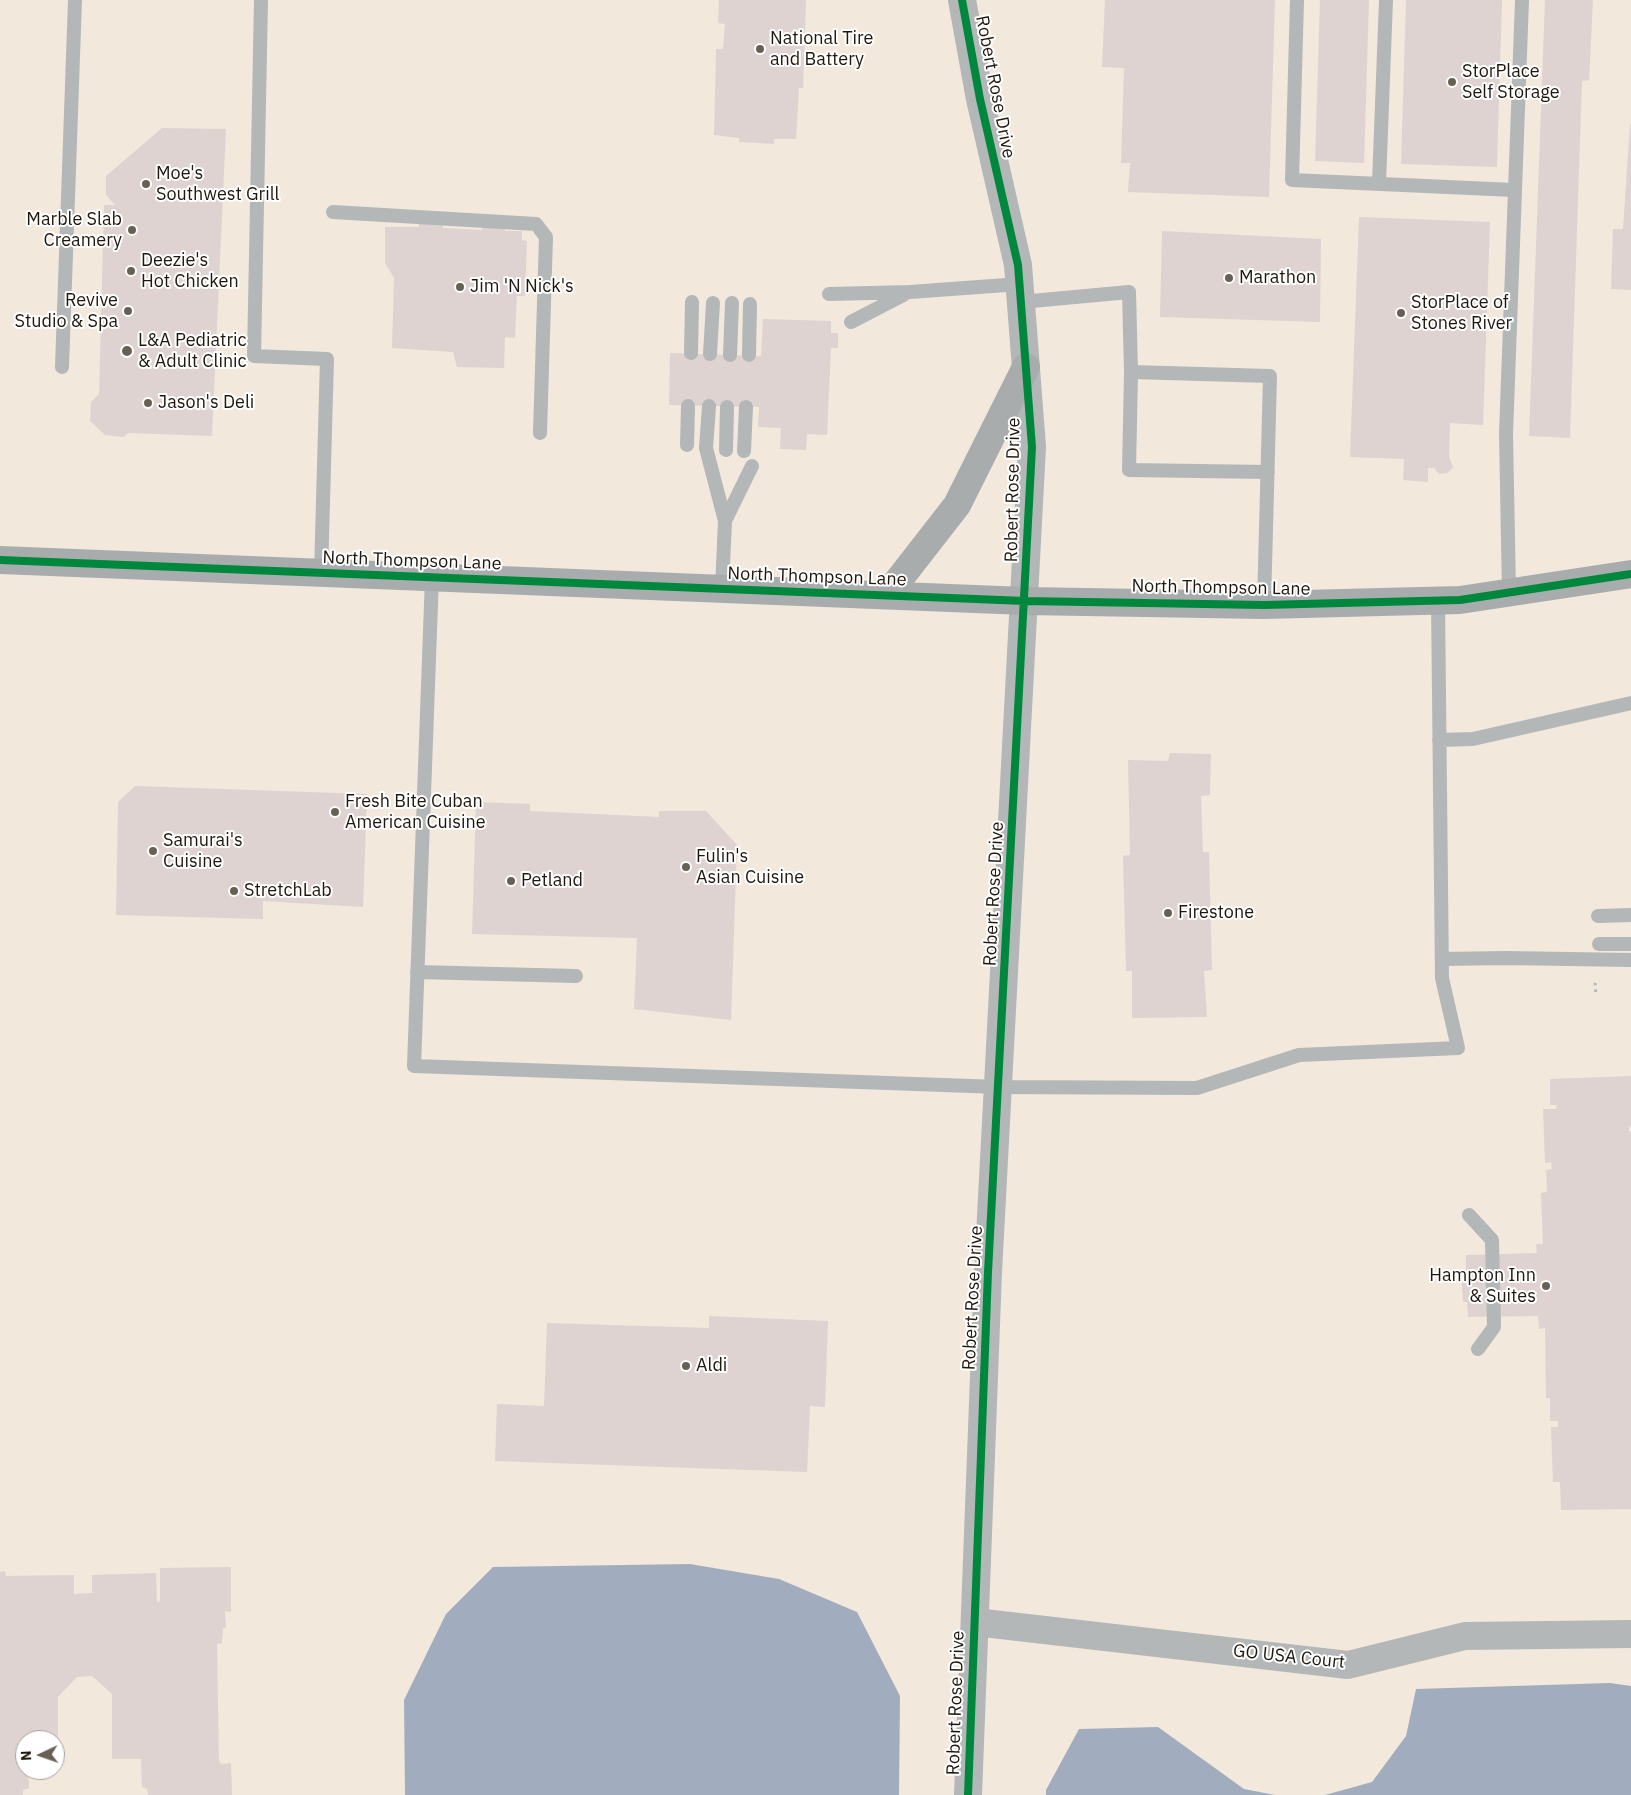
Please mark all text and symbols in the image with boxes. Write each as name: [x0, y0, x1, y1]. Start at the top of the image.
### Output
street label: Robert Rose Drive: [971, 14, 1019, 160]
place label: National Tire and Battery: [770, 28, 873, 70]
marker: National Tire and Battery: [754, 43, 766, 55]
place label: StorPlace Self Storage: [1462, 61, 1560, 104]
marker: StorPlace Self Storage: [1446, 76, 1458, 88]
place label: Moe's Southwest Grill: [156, 163, 279, 205]
marker: Moe's Southwest Grill: [140, 178, 152, 190]
place label: Marble Slab Creamery: [26, 209, 122, 252]
marker: Marble Slab Creamery: [126, 224, 138, 236]
place label: Deezie's Hot Chicken: [141, 250, 239, 292]
marker: Deezie's Hot Chicken: [125, 265, 137, 277]
place label: Marathon: [1239, 267, 1316, 289]
marker: Marathon: [1223, 272, 1235, 284]
place label: Jim 'N Nick's: [470, 276, 574, 298]
marker: Jim 'N Nick's: [454, 281, 466, 293]
place label: Revive Studio & Spa: [14, 290, 118, 332]
place label: StorPlace of Stones River: [1411, 292, 1512, 334]
marker: Revive Studio & Spa: [122, 305, 134, 317]
marker: StorPlace of Stones River: [1395, 307, 1407, 319]
place label: L&A Pediatric & Adult Clinic: [138, 330, 247, 372]
marker: L&A Pediatric & Adult Clinic: [120, 344, 134, 358]
place label: Jason's Deli: [158, 392, 254, 414]
marker: Jason's Deli: [142, 397, 154, 409]
street label: Robert Rose Drive: [1001, 417, 1025, 563]
street label: North Thompson Lane: [322, 547, 502, 575]
street label: North Thompson Lane: [727, 563, 907, 591]
street label: North Thompson Lane: [1131, 576, 1311, 600]
place label: Fresh Bite Cuban American Cuisine: [345, 791, 486, 834]
marker: Fresh Bite Cuban American Cuisine: [329, 806, 341, 818]
street label: Robert Rose Drive: [979, 821, 1009, 967]
place label: Samurai's Cuisine: [163, 830, 243, 872]
marker: Samurai's Cuisine: [147, 845, 159, 857]
place label: Fulin's Asian Cuisine: [696, 846, 804, 889]
marker: Fulin's Asian Cuisine: [680, 861, 692, 873]
place label: Petland: [521, 870, 583, 892]
marker: Petland: [505, 875, 517, 887]
place label: StretchLab: [244, 880, 332, 902]
marker: StretchLab: [228, 885, 240, 897]
place label: Firestone: [1178, 902, 1254, 924]
marker: Firestone: [1162, 907, 1174, 919]
street label: Robert Rose Drive: [958, 1225, 988, 1371]
place label: Hampton Inn & Suites: [1429, 1265, 1536, 1308]
marker: Hampton Inn & Suites: [1540, 1280, 1552, 1292]
place label: Aldi: [696, 1355, 727, 1377]
marker: Aldi: [680, 1360, 692, 1372]
street label: Robert Rose Drive: [943, 1630, 969, 1776]
street label: GO USA Court: [1232, 1640, 1346, 1674]
north arrow: [15, 1730, 65, 1780]
text: N: [17, 1750, 35, 1761]

